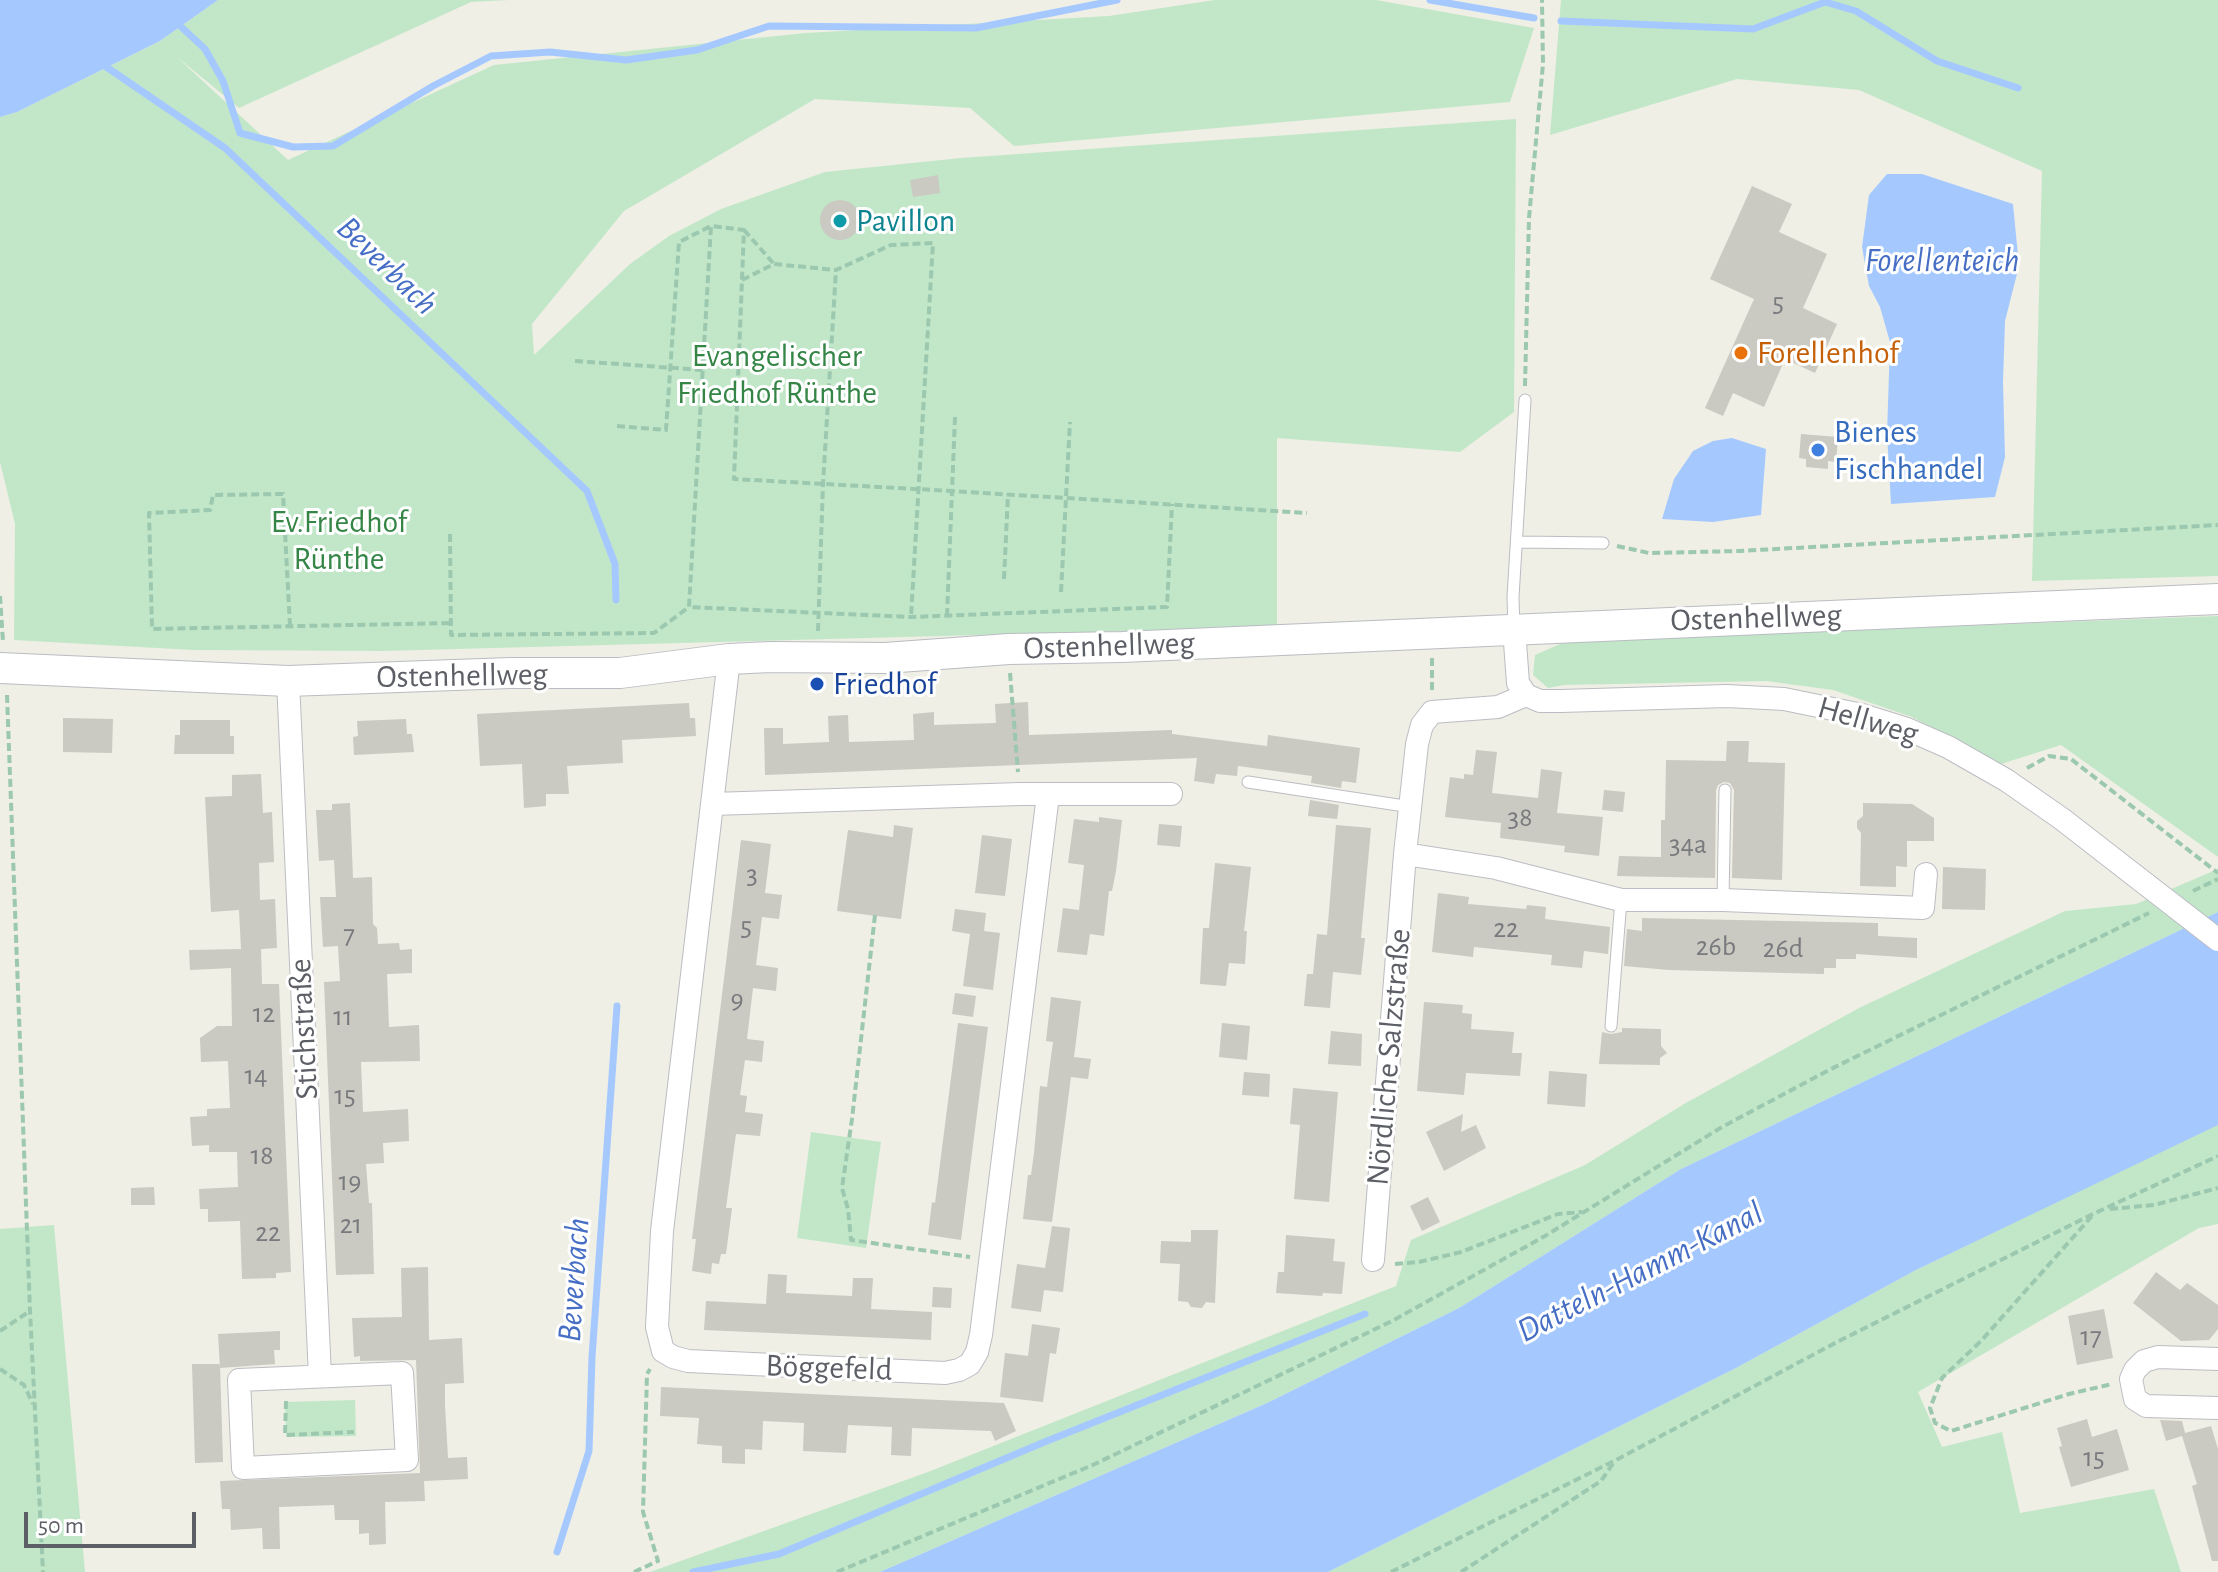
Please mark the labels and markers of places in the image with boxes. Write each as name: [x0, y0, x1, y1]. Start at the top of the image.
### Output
place label: Pavillon: [856, 202, 955, 240]
marker: Pavillon: [831, 212, 849, 230]
place label: Forellenhof: [1757, 334, 1899, 372]
marker: Forellenhof: [1732, 344, 1750, 362]
place label: Bienes Fischhandel: [1834, 413, 1983, 488]
marker: Bienes Fischhandel: [1809, 441, 1827, 459]
place label: Friedhof: [833, 665, 937, 703]
marker: Friedhof: [808, 675, 826, 693]

